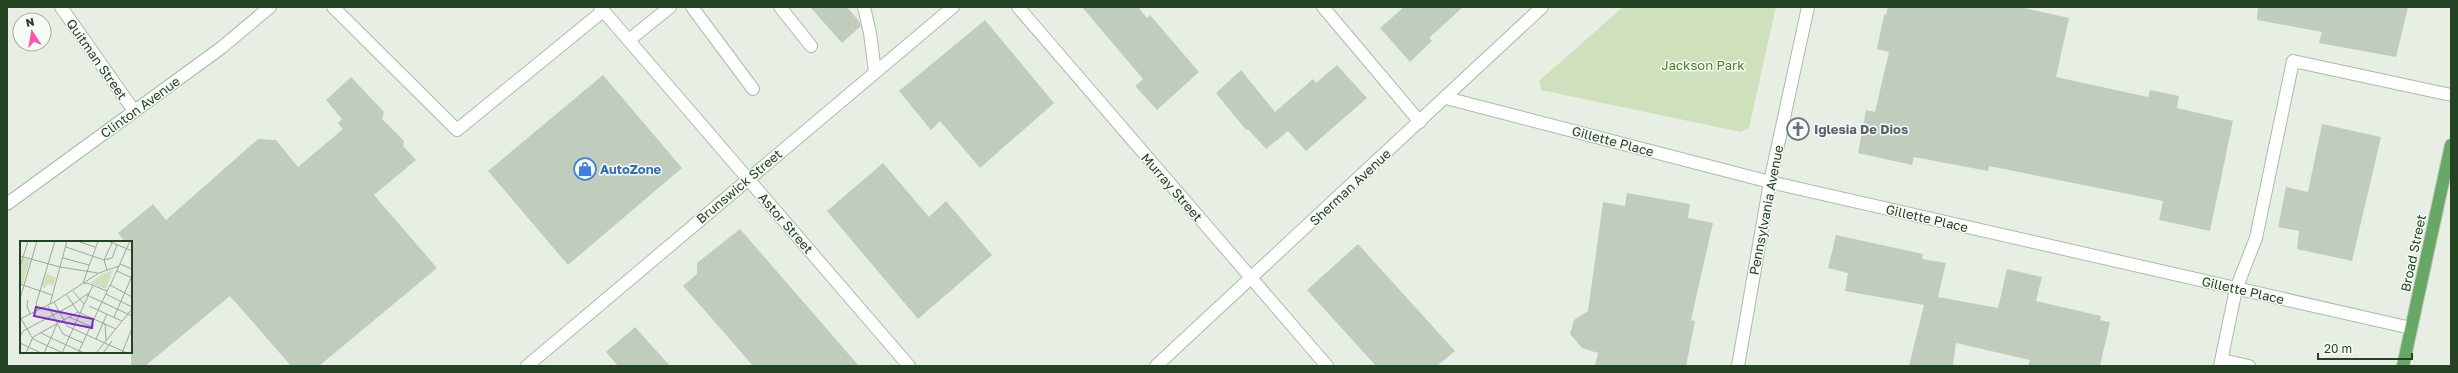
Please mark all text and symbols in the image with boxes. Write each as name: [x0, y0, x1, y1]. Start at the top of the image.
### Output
north arrow: [12, 12, 52, 52]
text: N: [24, 15, 35, 29]
street label: Quitman Street: [63, 16, 131, 102]
park label: Jackson Park: [1661, 57, 1745, 73]
street label: Clinton Avenue: [97, 73, 183, 141]
church icon: Iglesia De Dios: [1785, 116, 1811, 142]
place label: Iglesia De Dios: [1814, 121, 1908, 137]
street label: Gillette Place: [1570, 122, 1656, 160]
street label: Pennsylvania Avenue: [1746, 144, 1786, 276]
street label: Sherman Avenue: [1306, 145, 1394, 229]
street label: Brunswick Street: [693, 146, 785, 226]
street label: Murray Street: [1138, 150, 1206, 224]
shop icon: AutoZone: [572, 156, 598, 182]
place label: AutoZone: [600, 161, 661, 177]
street label: Astor Street: [755, 189, 817, 257]
street label: Gillette Place: [1884, 201, 1970, 235]
street label: Broad Street: [2397, 213, 2429, 293]
inset map: [20, 241, 132, 353]
street label: Gillette Place: [2200, 273, 2286, 307]
scale bar: [2318, 335, 2412, 361]
text: 20 m: [2324, 341, 2352, 356]

